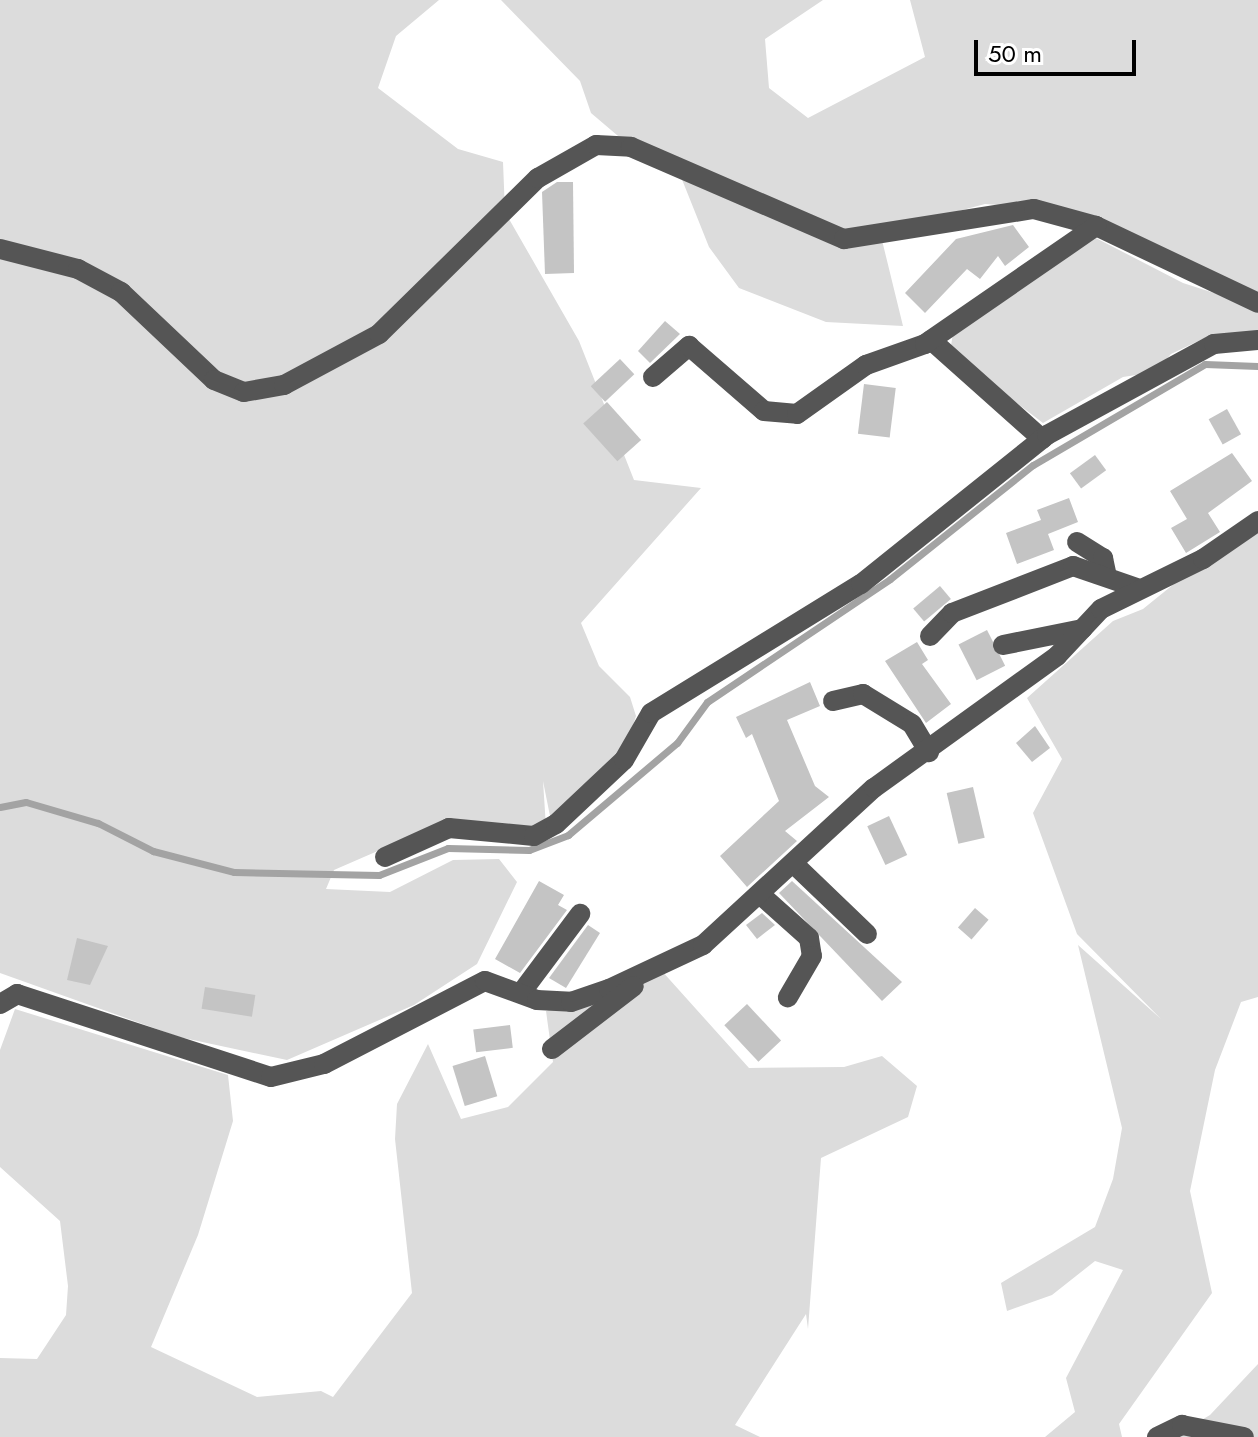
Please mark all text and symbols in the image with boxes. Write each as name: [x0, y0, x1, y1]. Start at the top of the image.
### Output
scale bar: [978, 24, 1140, 74]
text: 50 m: [988, 36, 1042, 71]

